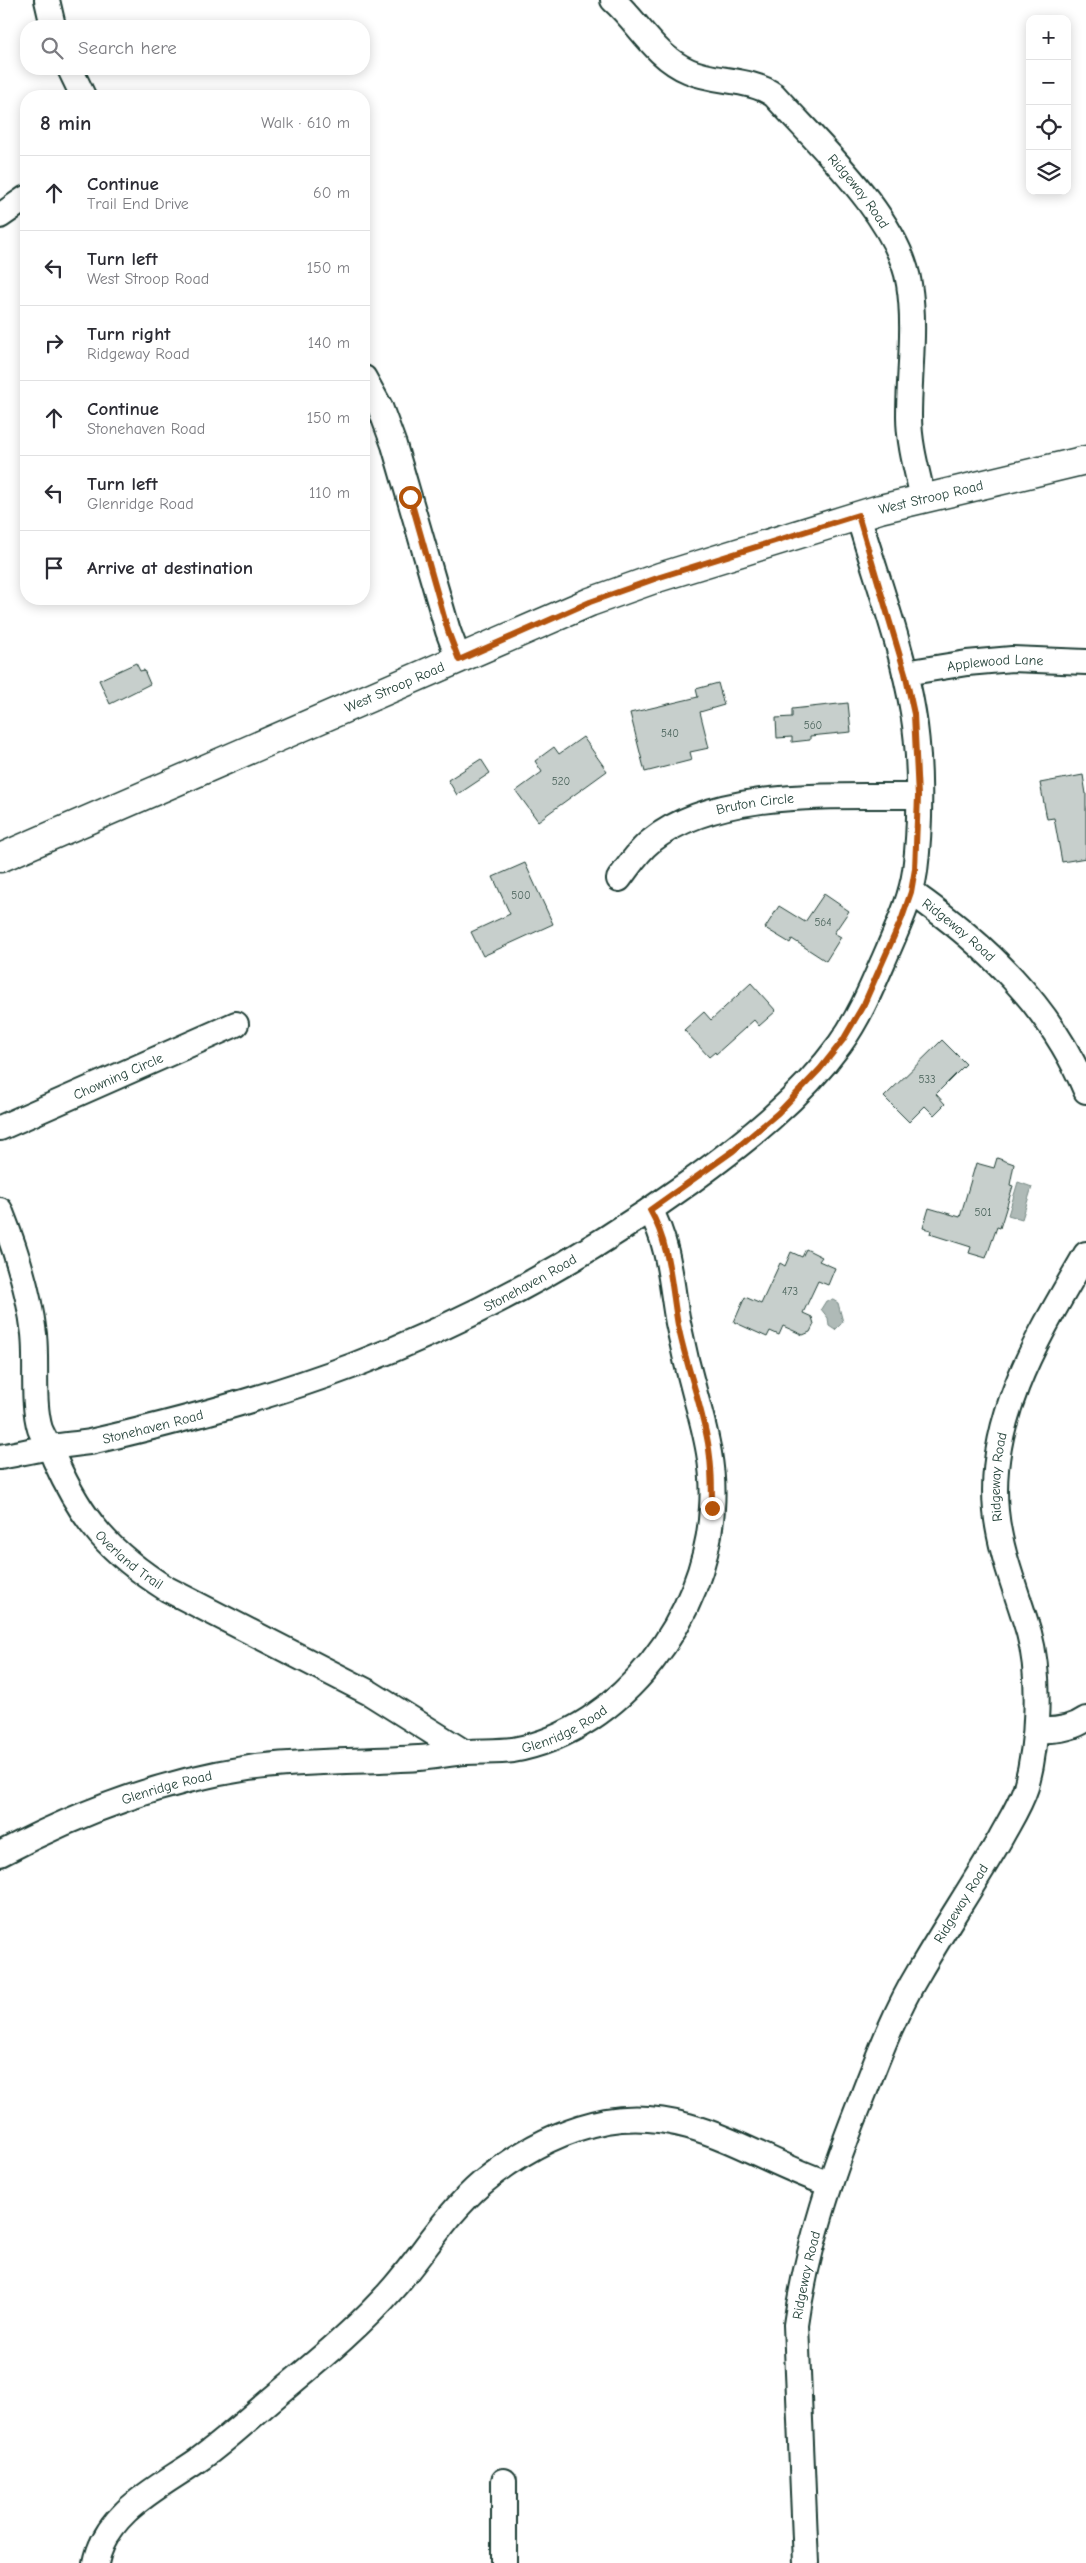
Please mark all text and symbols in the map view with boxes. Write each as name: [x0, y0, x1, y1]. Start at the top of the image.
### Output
map controls: [1026, 15, 1071, 195]
button: +: [1026, 15, 1071, 60]
search box: [20, 20, 370, 75]
icon: search: [38, 34, 66, 62]
text: Search here: [78, 37, 177, 59]
button: −: [1026, 60, 1071, 105]
button: locate: [1026, 105, 1071, 150]
text: 8 min: [40, 111, 91, 135]
text: Walk · 610 m: [261, 114, 350, 132]
button: layers: [1026, 150, 1071, 195]
street label: Ridgeway Road: [824, 151, 893, 232]
text: Continue: [87, 173, 159, 195]
icon: ahead: [40, 179, 68, 207]
text: 60 m: [313, 184, 350, 202]
text: Trail End Drive: [87, 195, 189, 213]
text: Turn left: [87, 248, 158, 270]
icon: left: [40, 254, 68, 282]
text: 150 m: [307, 259, 350, 277]
text: West Stroop Road: [87, 270, 209, 288]
text: Turn right: [87, 323, 171, 345]
icon: right: [40, 329, 68, 357]
text: 140 m: [308, 334, 350, 352]
text: Ridgeway Road: [87, 345, 190, 363]
text: Continue: [87, 398, 159, 420]
icon: ahead: [40, 404, 68, 432]
text: 150 m: [307, 409, 350, 427]
text: Stonehaven Road: [87, 420, 205, 438]
text: Turn left: [87, 473, 158, 495]
street label: West Stroop Road: [877, 477, 985, 518]
icon: left: [40, 479, 68, 507]
text: 110 m: [309, 484, 350, 502]
route start: [399, 486, 422, 509]
text: Glenridge Road: [87, 495, 194, 513]
icon: arrive: [40, 554, 68, 582]
text: Arrive at destination: [87, 557, 253, 579]
street label: Applewood Lane: [946, 651, 1044, 675]
street label: West Stroop Road: [342, 658, 447, 716]
house number: 560: [804, 719, 822, 732]
house number: 540: [661, 727, 679, 740]
house number: 520: [552, 775, 570, 788]
street label: Bruton Circle: [714, 790, 795, 818]
house number: 500: [511, 889, 531, 902]
street label: Ridgeway Road: [919, 895, 999, 965]
house number: 564: [814, 916, 832, 929]
street label: Chowning Circle: [71, 1049, 166, 1104]
house number: 533: [918, 1073, 936, 1086]
house number: 501: [974, 1206, 992, 1219]
street label: Stonehaven Road: [481, 1251, 580, 1315]
house number: 473: [782, 1285, 798, 1298]
street label: Stonehaven Road: [101, 1406, 205, 1448]
street label: Ridgeway Road: [987, 1431, 1011, 1523]
route end: [701, 1497, 724, 1520]
street label: Overland Trail: [92, 1527, 166, 1593]
street label: Glenridge Road: [520, 1702, 611, 1757]
street label: Glenridge Road: [119, 1767, 214, 1809]
street label: Ridgeway Road: [930, 1861, 992, 1946]
street label: Ridgeway Road: [789, 2229, 824, 2321]

